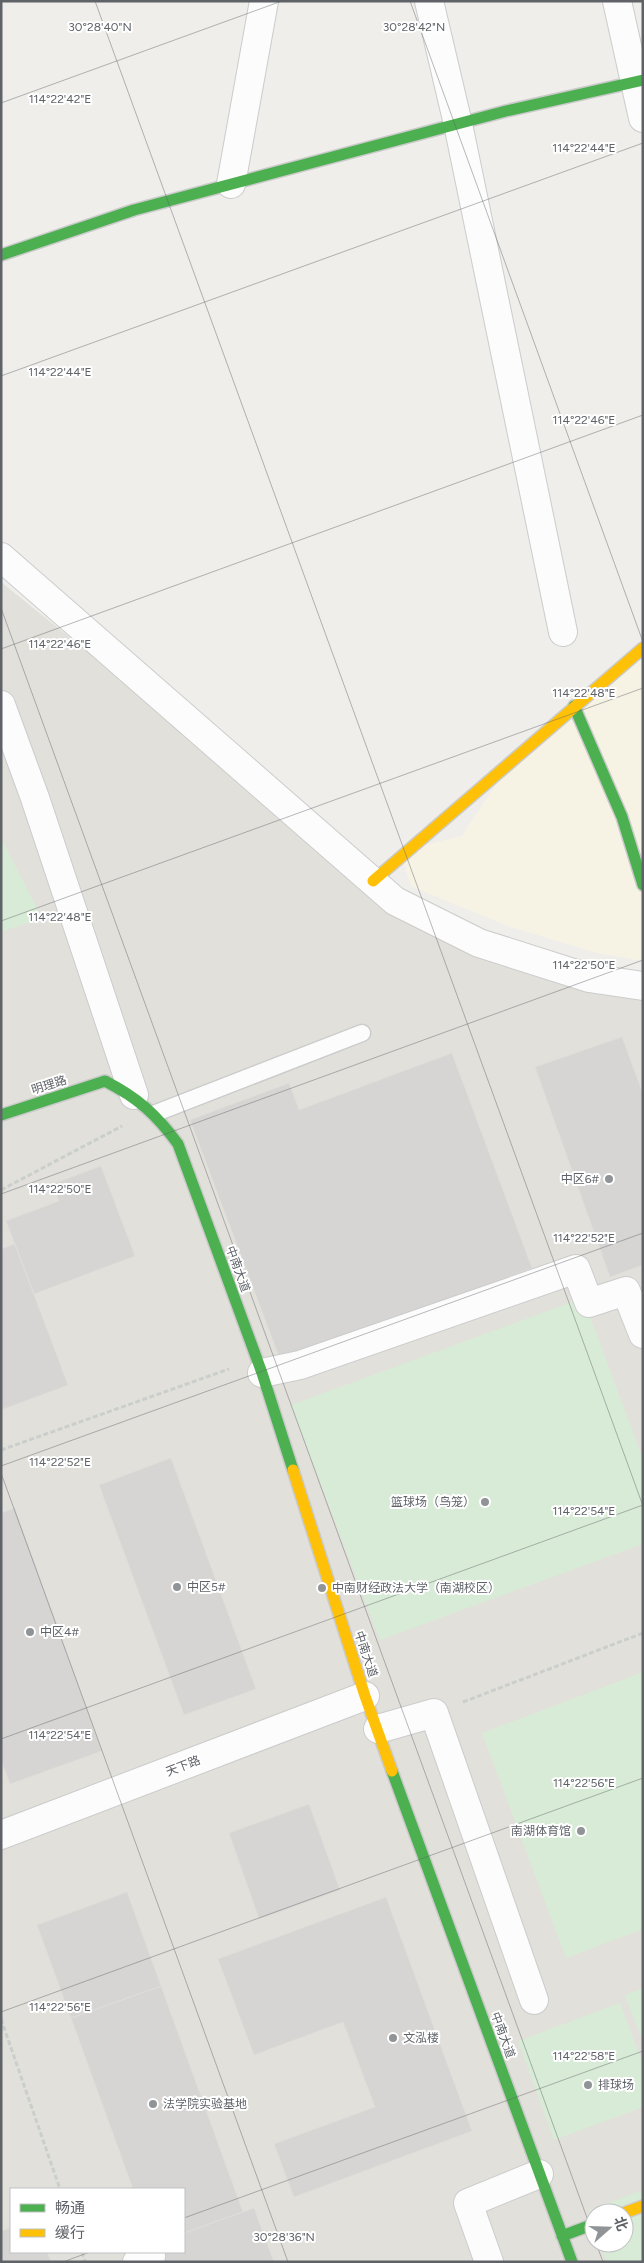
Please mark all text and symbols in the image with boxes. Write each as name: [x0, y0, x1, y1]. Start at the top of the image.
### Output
text: 30°28'40"N: [68, 20, 132, 34]
text: 30°28'42"N: [383, 20, 445, 34]
text: 114°22'42"E: [29, 92, 91, 106]
text: 114°22'44"E: [552, 141, 616, 155]
text: 114°22'44"E: [28, 365, 92, 379]
text: 114°22'46"E: [553, 413, 615, 427]
text: 114°22'46"E: [29, 637, 91, 651]
text: 114°22'48"E: [552, 686, 616, 700]
text: 114°22'48"E: [28, 910, 92, 924]
text: 114°22'50"E: [552, 958, 616, 972]
street label: 明理路: [30, 1073, 68, 1097]
place label: 中区6#: [561, 1172, 599, 1186]
marker: 中区6#: [603, 1173, 615, 1185]
text: 114°22'50"E: [28, 1182, 92, 1196]
text: 114°22'52"E: [553, 1231, 615, 1245]
street label: 中南大道: [223, 1244, 253, 1294]
text: 114°22'52"E: [29, 1455, 91, 1469]
place label: 篮球场（鸟笼）: [391, 1495, 475, 1509]
marker: 篮球场（鸟笼）: [479, 1496, 491, 1508]
text: 114°22'54"E: [553, 1504, 615, 1518]
place label: 中区5#: [187, 1580, 226, 1594]
marker: 中区5#: [171, 1581, 183, 1593]
place label: 中南财经政法大学（南湖校区）: [332, 1581, 500, 1595]
marker: 中南财经政法大学（南湖校区）: [316, 1582, 328, 1594]
place label: 中区4#: [40, 1625, 79, 1639]
marker: 中区4#: [24, 1626, 36, 1638]
street label: 中南大道: [352, 1629, 380, 1679]
text: 114°22'54"E: [29, 1728, 91, 1742]
street label: 天下路: [164, 1753, 202, 1779]
text: 114°22'56"E: [553, 1776, 615, 1790]
place label: 南湖体育馆: [511, 1824, 571, 1838]
marker: 南湖体育馆: [575, 1825, 587, 1837]
text: 114°22'56"E: [29, 2000, 91, 2014]
street label: 中南大道: [488, 2010, 518, 2060]
place label: 文泓楼: [403, 2031, 439, 2045]
marker: 文泓楼: [387, 2032, 399, 2044]
text: 114°22'58"E: [553, 2049, 615, 2063]
place label: 排球场: [598, 2078, 634, 2092]
marker: 排球场: [582, 2079, 594, 2091]
place label: 法学院实验基地: [163, 2097, 247, 2111]
marker: 法学院实验基地: [147, 2098, 159, 2110]
legend: [10, 2188, 185, 2253]
text: 畅通: [55, 2199, 85, 2217]
north arrow: [584, 2203, 634, 2253]
text: 北: [610, 2214, 631, 2233]
text: 缓行: [55, 2224, 85, 2242]
text: 30°28'36"N: [253, 2230, 315, 2244]

